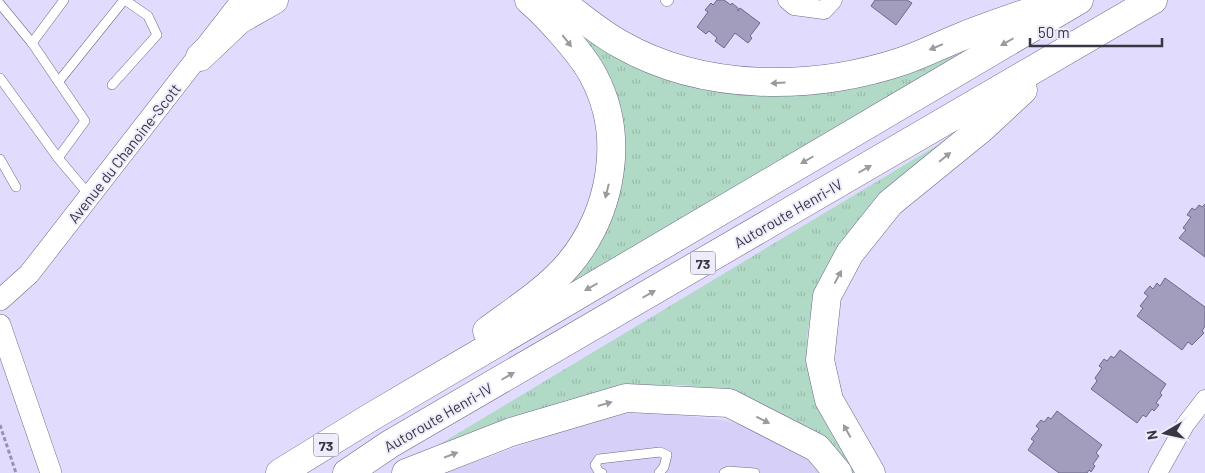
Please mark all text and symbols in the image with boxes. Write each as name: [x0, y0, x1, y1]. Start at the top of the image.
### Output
scale bar: [1030, 15, 1162, 47]
text: 50 m: [1038, 23, 1070, 41]
one-way arrow: [562, 34, 573, 47]
one-way arrow: [1001, 38, 1014, 47]
one-way arrow: [929, 44, 943, 52]
one-way arrow: [770, 79, 786, 87]
street label: Avenue du Chanoine-Scott: [64, 80, 184, 226]
one-way arrow: [938, 151, 951, 162]
one-way arrow: [800, 156, 813, 165]
one-way arrow: [859, 164, 872, 173]
street label: Autoroute Henri-IV: [731, 175, 846, 251]
one-way arrow: [602, 184, 610, 199]
road number: 73: [690, 252, 716, 274]
one-way arrow: [833, 270, 842, 283]
one-way arrow: [585, 283, 598, 292]
one-way arrow: [642, 290, 655, 299]
one-way arrow: [502, 371, 515, 380]
street label: Autoroute Henri-IV: [381, 379, 496, 455]
one-way arrow: [598, 400, 613, 408]
north arrow: [1140, 408, 1190, 458]
one-way arrow: [756, 416, 770, 424]
one-way arrow: [842, 424, 851, 437]
text: N: [1143, 429, 1161, 441]
road number: 73: [314, 434, 338, 456]
one-way arrow: [444, 451, 459, 458]

